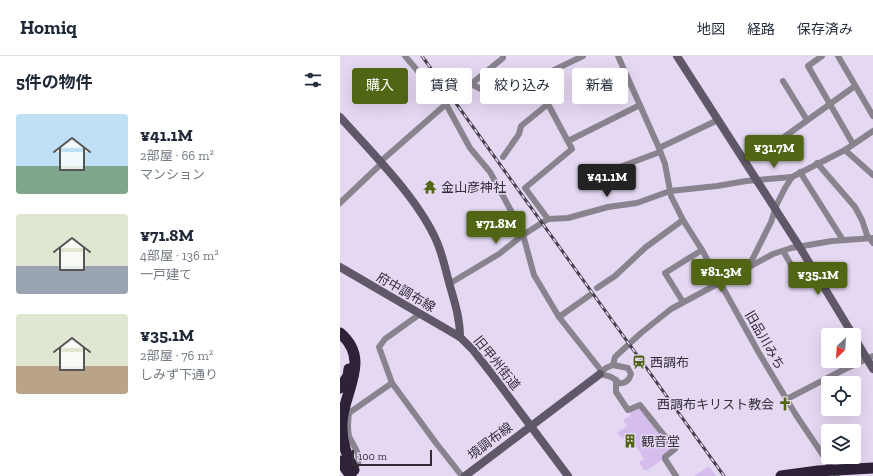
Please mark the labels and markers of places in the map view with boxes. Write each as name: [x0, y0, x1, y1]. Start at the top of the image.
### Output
pin: ¥31.7M: [741, 135, 807, 169]
pin: ¥41.1M: [574, 164, 640, 198]
temple icon: 金山彦神社: [422, 179, 438, 195]
place label: 金山彦神社: [441, 180, 506, 195]
pin: ¥71.8M: [463, 211, 529, 245]
pin: ¥81.3M: [688, 259, 754, 293]
pin: ¥35.1M: [785, 262, 851, 296]
station icon: 西調布: [631, 354, 647, 370]
place label: 西調布: [650, 355, 689, 370]
church icon: 西調布キリスト教会: [777, 396, 793, 412]
place label: 西調布キリスト教会: [657, 397, 774, 412]
building icon: 観音堂: [622, 433, 638, 449]
place label: 観音堂: [641, 434, 680, 449]

